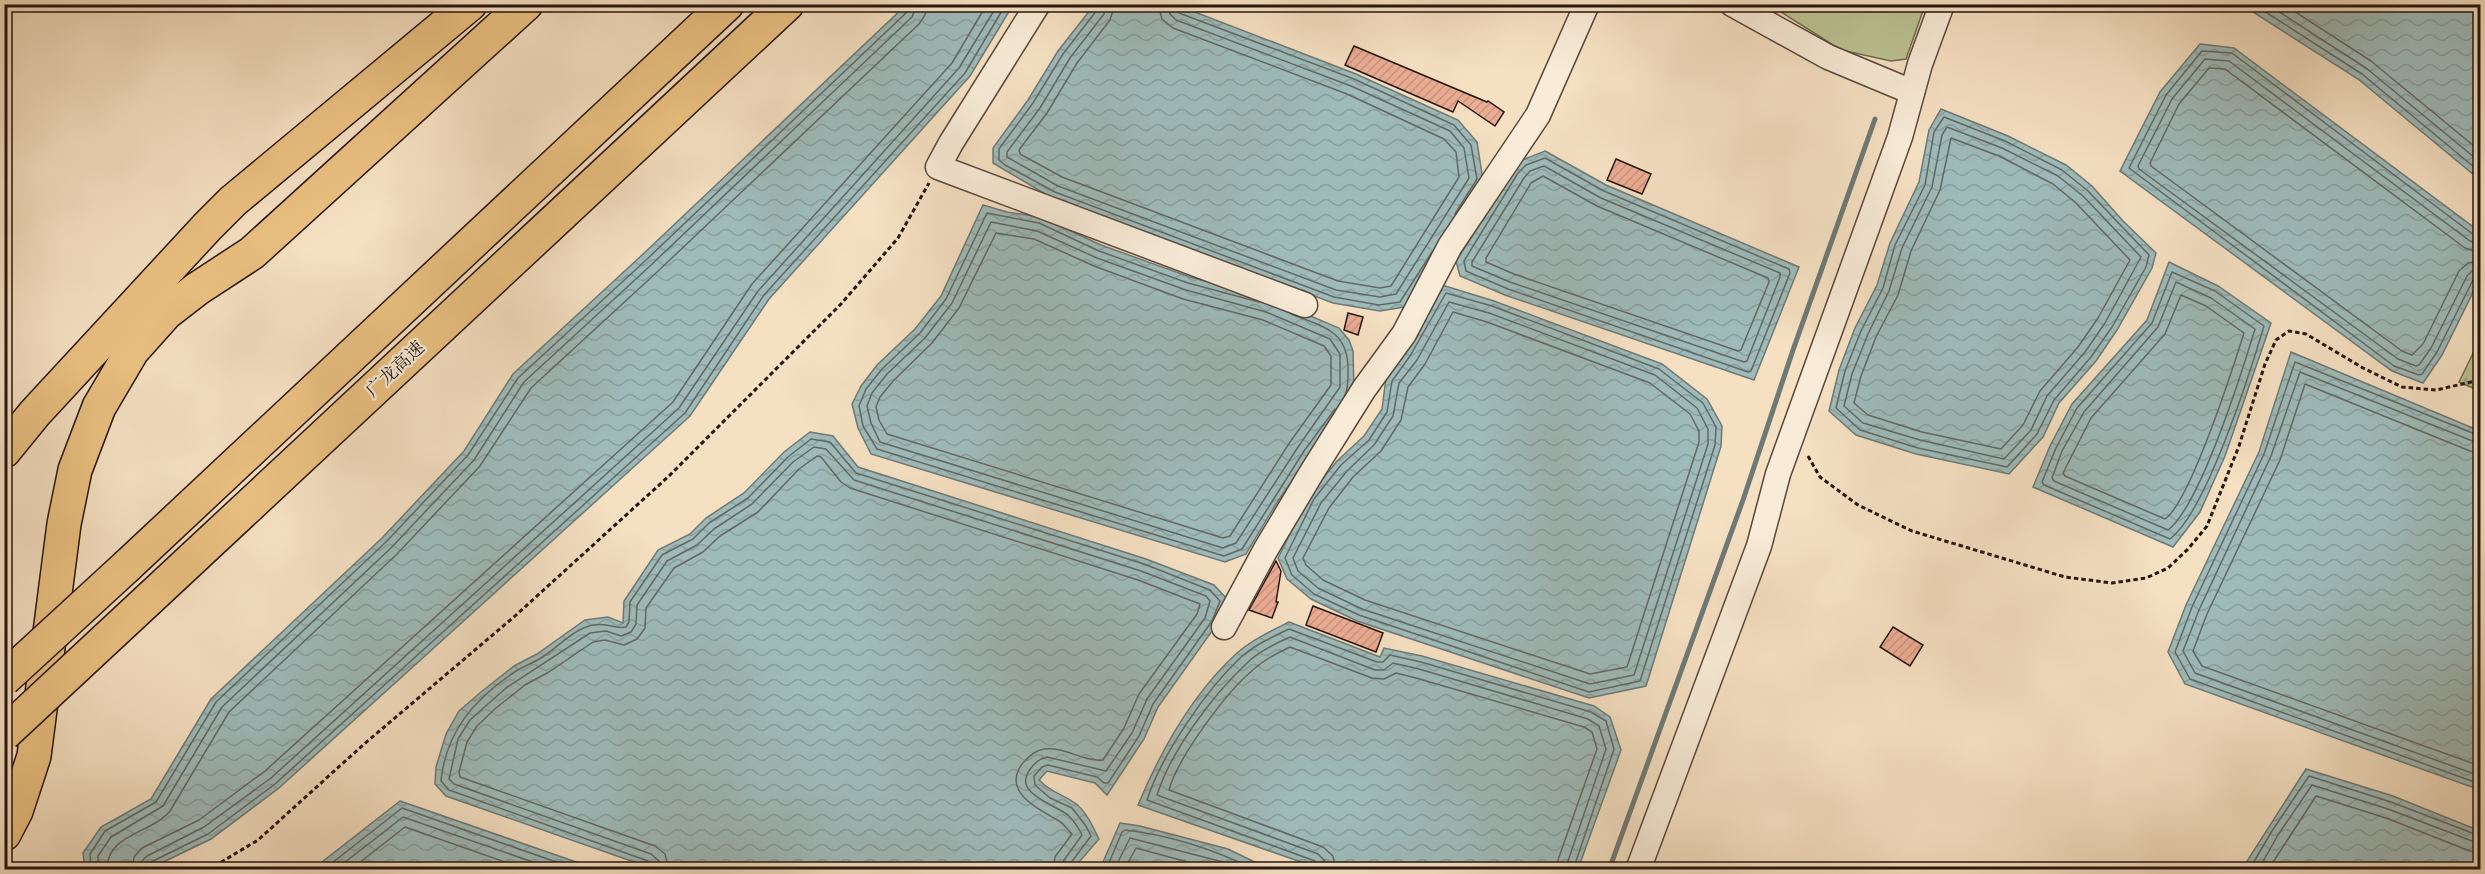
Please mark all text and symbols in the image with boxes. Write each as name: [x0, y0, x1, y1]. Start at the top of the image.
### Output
street label: 广龙高速: [361, 336, 429, 402]

